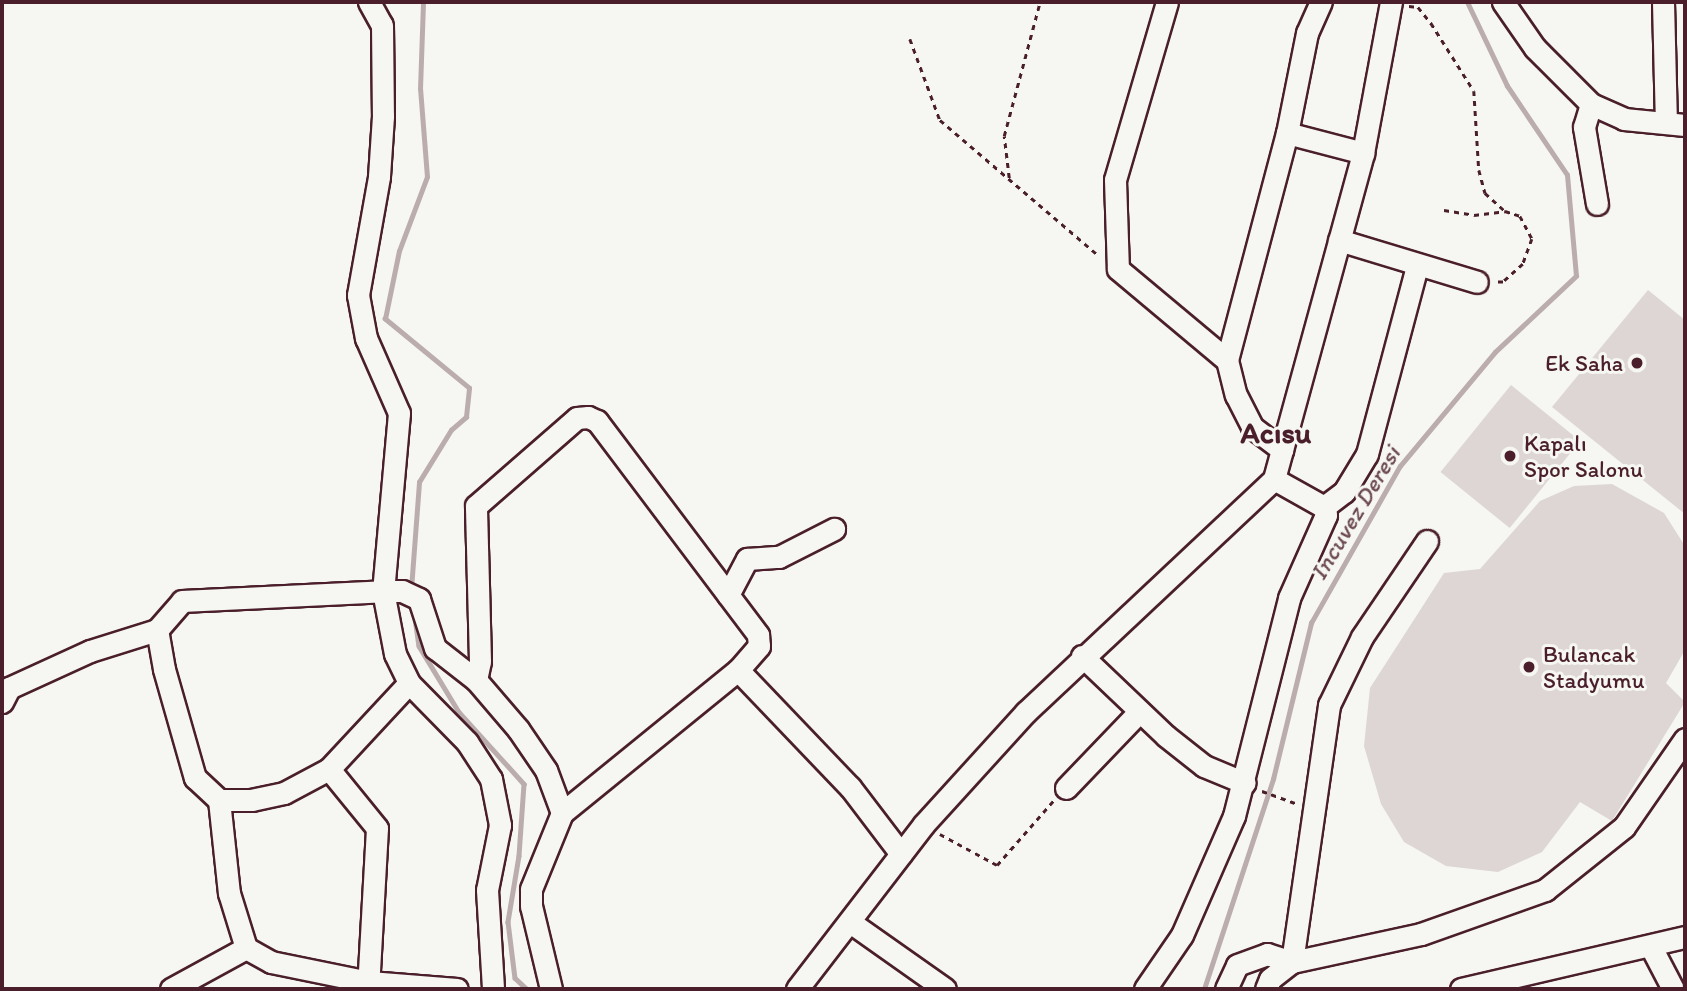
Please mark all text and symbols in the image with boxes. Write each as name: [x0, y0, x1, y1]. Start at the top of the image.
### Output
place label: Ek Saha: [1545, 349, 1623, 377]
marker: Ek Saha: [1629, 355, 1645, 371]
district label: Acısu: [1241, 415, 1311, 451]
place label: Kapalı Spor Salonu: [1524, 429, 1643, 483]
water label: Incuvez Deresi: [1304, 441, 1406, 585]
marker: Kapalı Spor Salonu: [1502, 448, 1518, 464]
place label: Bulancak Stadyumu: [1543, 640, 1644, 694]
marker: Bulancak Stadyumu: [1521, 659, 1537, 675]

